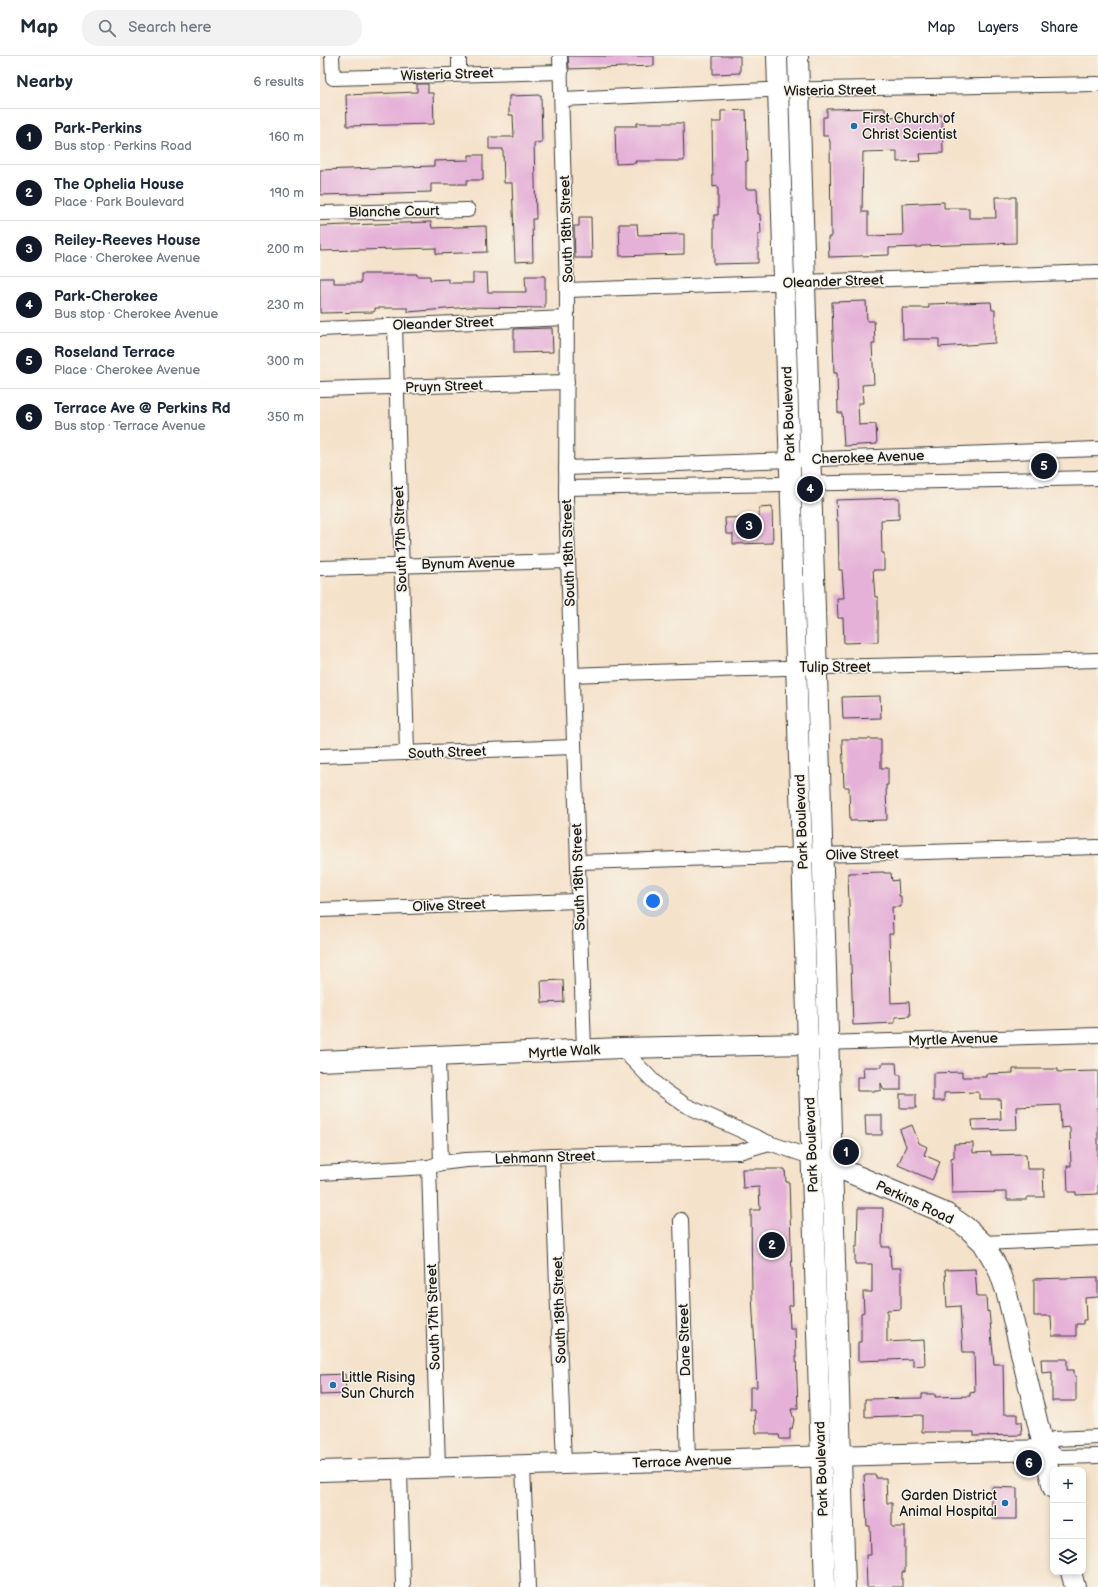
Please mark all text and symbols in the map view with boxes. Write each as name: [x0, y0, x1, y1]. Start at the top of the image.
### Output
search box: [82, 10, 362, 46]
text: Map: [20, 16, 58, 39]
icon: search: [96, 17, 118, 39]
text: Search here: [128, 18, 211, 37]
text: Map: [927, 19, 955, 36]
text: Layers: [977, 19, 1019, 36]
text: Share: [1041, 19, 1078, 36]
street label: Wisteria Street: [400, 64, 494, 85]
text: Nearby: [16, 72, 73, 92]
text: 6 results: [254, 74, 304, 90]
street label: Wisteria Street: [784, 81, 877, 100]
place label: First Church of Christ Scientist: [862, 110, 958, 143]
text: Park-Perkins: [54, 119, 142, 138]
marker: First Church of Christ Scientist: [849, 121, 859, 131]
text: 1: [26, 129, 32, 145]
text: 160 m: [269, 129, 304, 145]
text: Bus stop · Perkins Road: [54, 138, 192, 154]
street label: South 18th Street: [556, 174, 577, 283]
text: The Ophelia House: [54, 175, 184, 194]
text: 2: [25, 185, 33, 201]
text: 190 m: [270, 185, 304, 201]
text: Place · Park Boulevard: [54, 194, 184, 210]
street label: Blanche Court: [348, 202, 440, 221]
text: Reiley-Reeves House: [54, 231, 200, 250]
text: 3: [25, 241, 33, 257]
text: 200 m: [267, 241, 304, 257]
text: Place · Cherokee Avenue: [54, 250, 200, 266]
street label: Oleander Street: [782, 271, 885, 292]
text: Park-Cherokee: [54, 287, 158, 306]
text: 4: [25, 297, 33, 313]
text: 230 m: [267, 297, 304, 313]
text: Bus stop · Cherokee Avenue: [54, 306, 218, 322]
street label: Oleander Street: [392, 313, 495, 334]
text: Roseland Terrace: [54, 343, 175, 362]
text: 5: [25, 353, 33, 369]
text: 300 m: [266, 353, 304, 369]
text: Place · Cherokee Avenue: [54, 362, 200, 378]
street label: Park Boulevard: [778, 366, 799, 462]
street label: Pruyn Street: [405, 377, 484, 396]
text: Terrace Ave @ Perkins Rd: [54, 399, 230, 418]
text: 6: [25, 409, 33, 425]
text: 350 m: [267, 409, 304, 425]
text: Bus stop · Terrace Avenue: [54, 418, 206, 434]
street label: Cherokee Avenue: [811, 447, 925, 468]
pin: 5: [1031, 451, 1057, 481]
pin: 4: [797, 474, 823, 504]
street label: South 17th Street: [390, 485, 411, 592]
street label: South 18th Street: [558, 498, 579, 607]
pin: 3: [736, 511, 762, 541]
street label: Bynum Avenue: [421, 554, 515, 573]
street label: Tulip Street: [799, 659, 872, 676]
street label: South Street: [408, 743, 487, 762]
street label: Park Boulevard: [791, 774, 812, 870]
street label: South 18th Street: [568, 822, 589, 931]
street label: Olive Street: [825, 845, 900, 864]
your location: [643, 891, 663, 911]
street label: Olive Street: [412, 896, 487, 915]
street label: Myrtle Avenue: [908, 1029, 998, 1050]
street label: Myrtle Walk: [527, 1041, 601, 1062]
street label: Park Boulevard: [801, 1097, 822, 1193]
pin: 1: [833, 1137, 859, 1167]
street label: Lehmann Street: [494, 1147, 596, 1168]
street label: Perkins Road: [873, 1177, 957, 1228]
pin: 2: [759, 1230, 785, 1260]
street label: South 18th Street: [549, 1255, 570, 1364]
street label: South 17th Street: [423, 1263, 444, 1370]
street label: Dare Street: [675, 1303, 694, 1377]
place label: Little Rising Sun Church: [341, 1369, 415, 1402]
marker: Little Rising Sun Church: [328, 1380, 338, 1390]
street label: Park Boulevard: [811, 1421, 832, 1517]
pin: 6: [1016, 1448, 1042, 1478]
street label: Terrace Avenue: [632, 1451, 732, 1472]
map controls: [1050, 1467, 1086, 1575]
button: +: [1050, 1467, 1086, 1503]
place label: Garden District Animal Hospital: [899, 1487, 998, 1520]
marker: Garden District Animal Hospital: [1000, 1498, 1010, 1508]
button: −: [1050, 1503, 1086, 1539]
button: layers: [1050, 1539, 1086, 1575]

